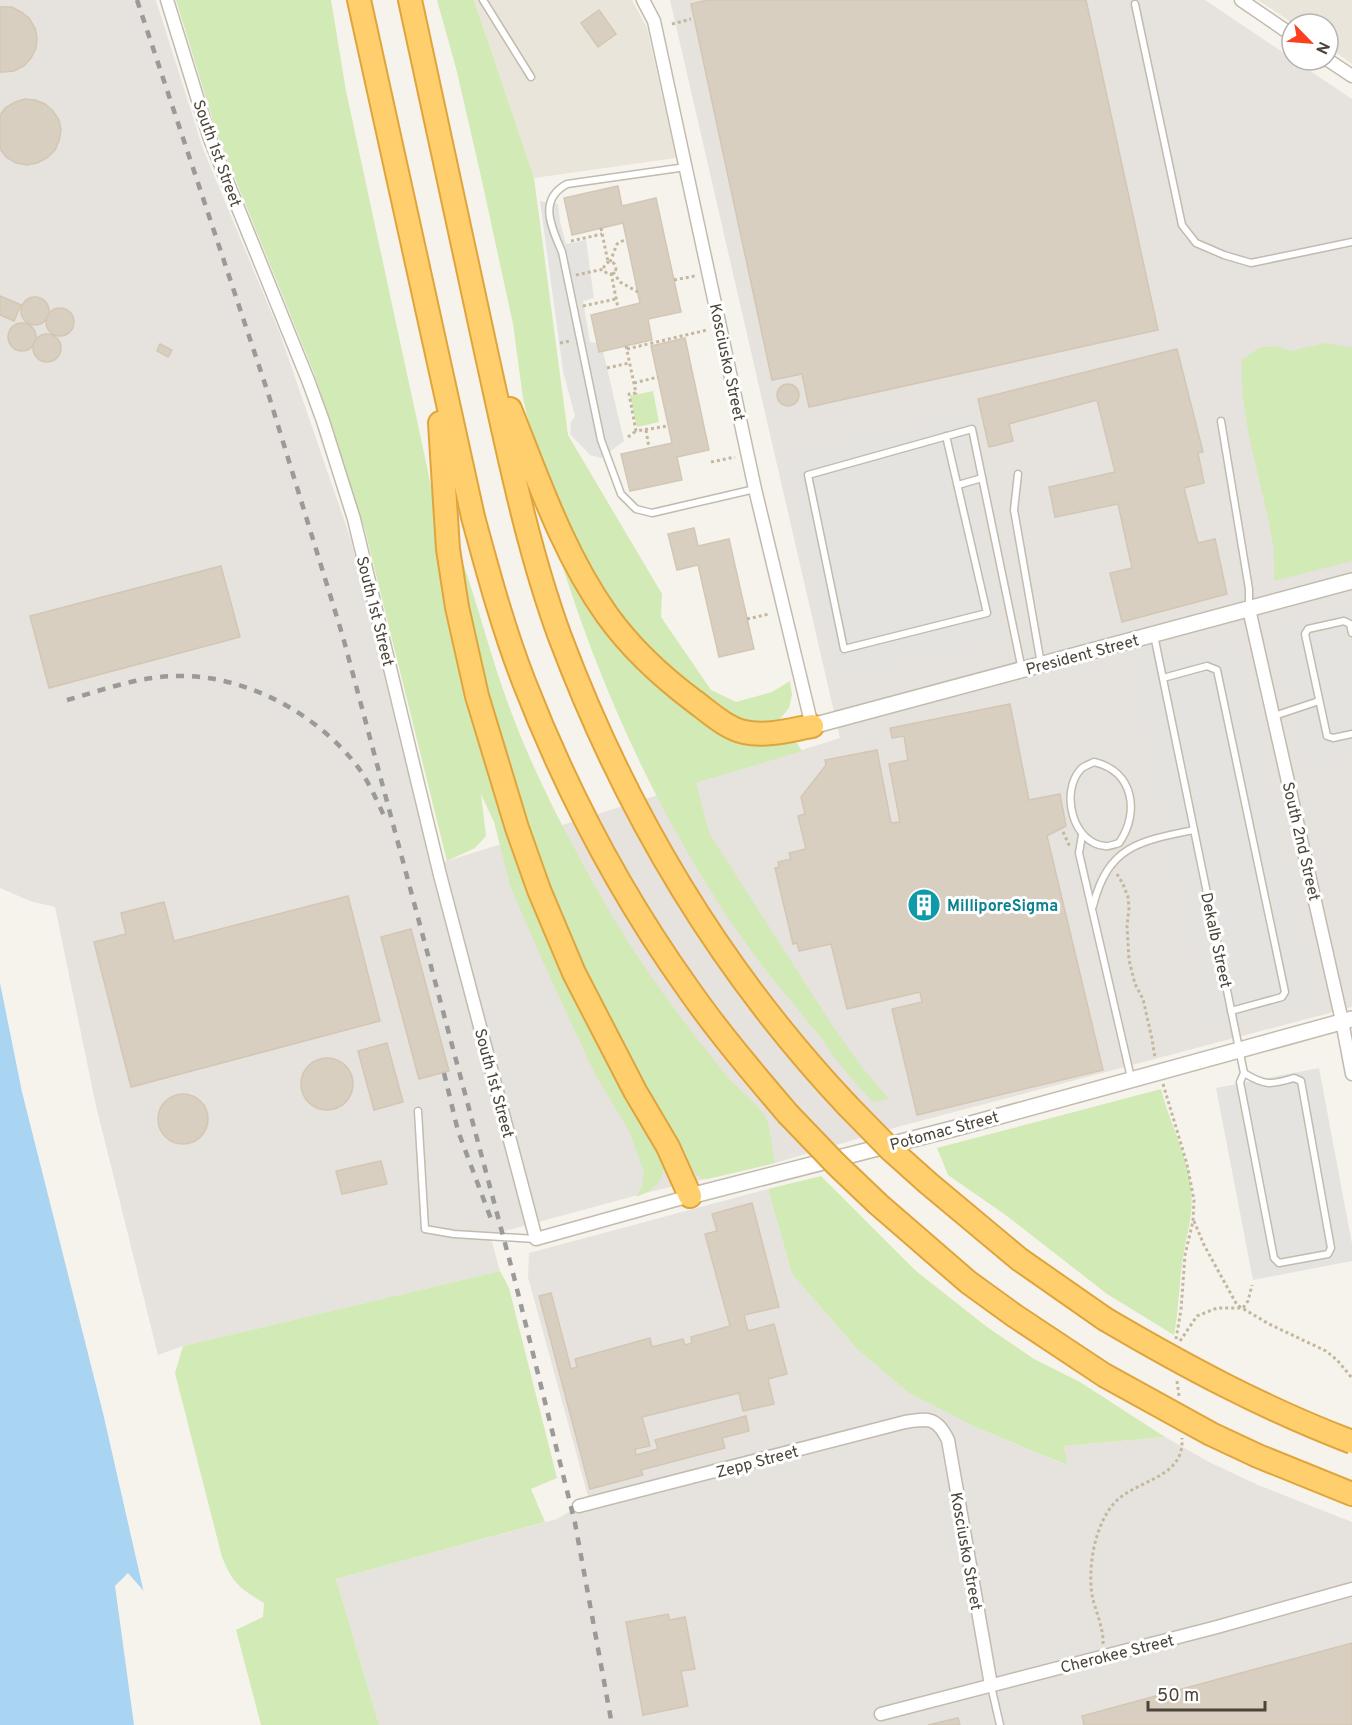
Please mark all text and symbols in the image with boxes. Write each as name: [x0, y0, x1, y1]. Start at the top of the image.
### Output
north arrow: [1280, 12, 1340, 72]
text: N: [1310, 38, 1333, 57]
street label: South 1st Street: [187, 97, 245, 210]
street label: Kosciusko Street: [704, 302, 748, 423]
street label: South 1st Street: [351, 554, 397, 669]
street label: President Street: [1024, 631, 1141, 681]
street label: South 2nd Street: [1277, 780, 1323, 903]
building icon: MilliporeSigma: [906, 887, 942, 923]
street label: Dekalb Street: [1195, 891, 1235, 990]
place label: MilliporeSigma: [947, 897, 1058, 917]
street label: South 1st Street: [469, 1027, 517, 1140]
street label: Potomac Street: [888, 1108, 1001, 1156]
street label: Zepp Street: [714, 1442, 801, 1484]
street label: Kosciusko Street: [945, 1491, 985, 1612]
street label: Cherokee Street: [1059, 1631, 1176, 1679]
scale bar: [1148, 1674, 1265, 1712]
text: 50 m: [1157, 1685, 1199, 1708]

